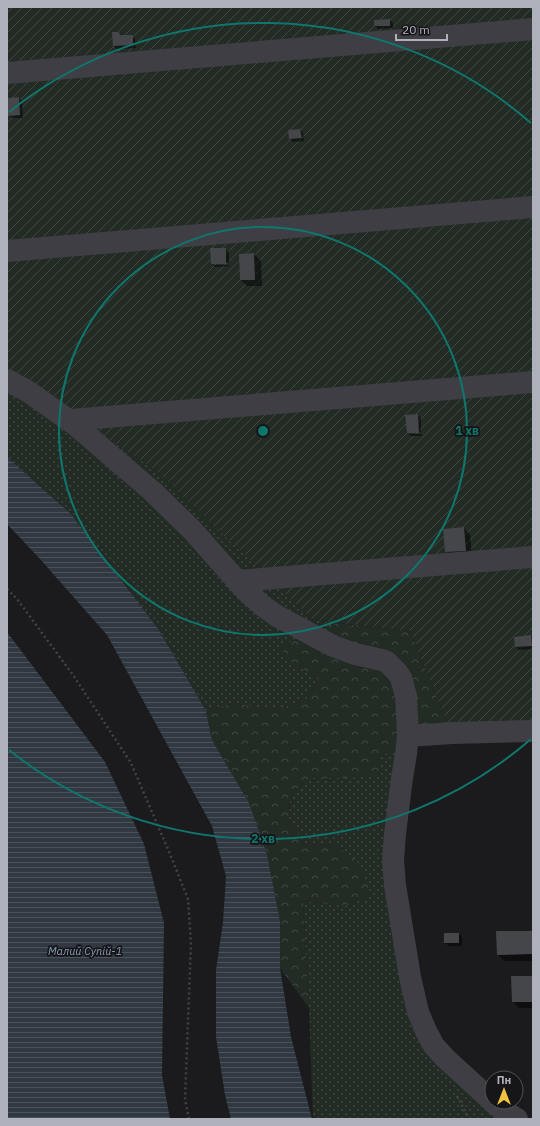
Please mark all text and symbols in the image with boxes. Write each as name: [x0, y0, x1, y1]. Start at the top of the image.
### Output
scale bar: [396, 16, 447, 42]
text: 20 m: [402, 22, 430, 37]
text: 1 хв: [455, 423, 479, 438]
centre of rings: [256, 424, 270, 438]
text: 2 хв: [251, 831, 275, 846]
water label: Малий Супій-1: [48, 944, 122, 958]
north arrow: [484, 1070, 524, 1110]
text: Пн: [497, 1073, 511, 1087]

